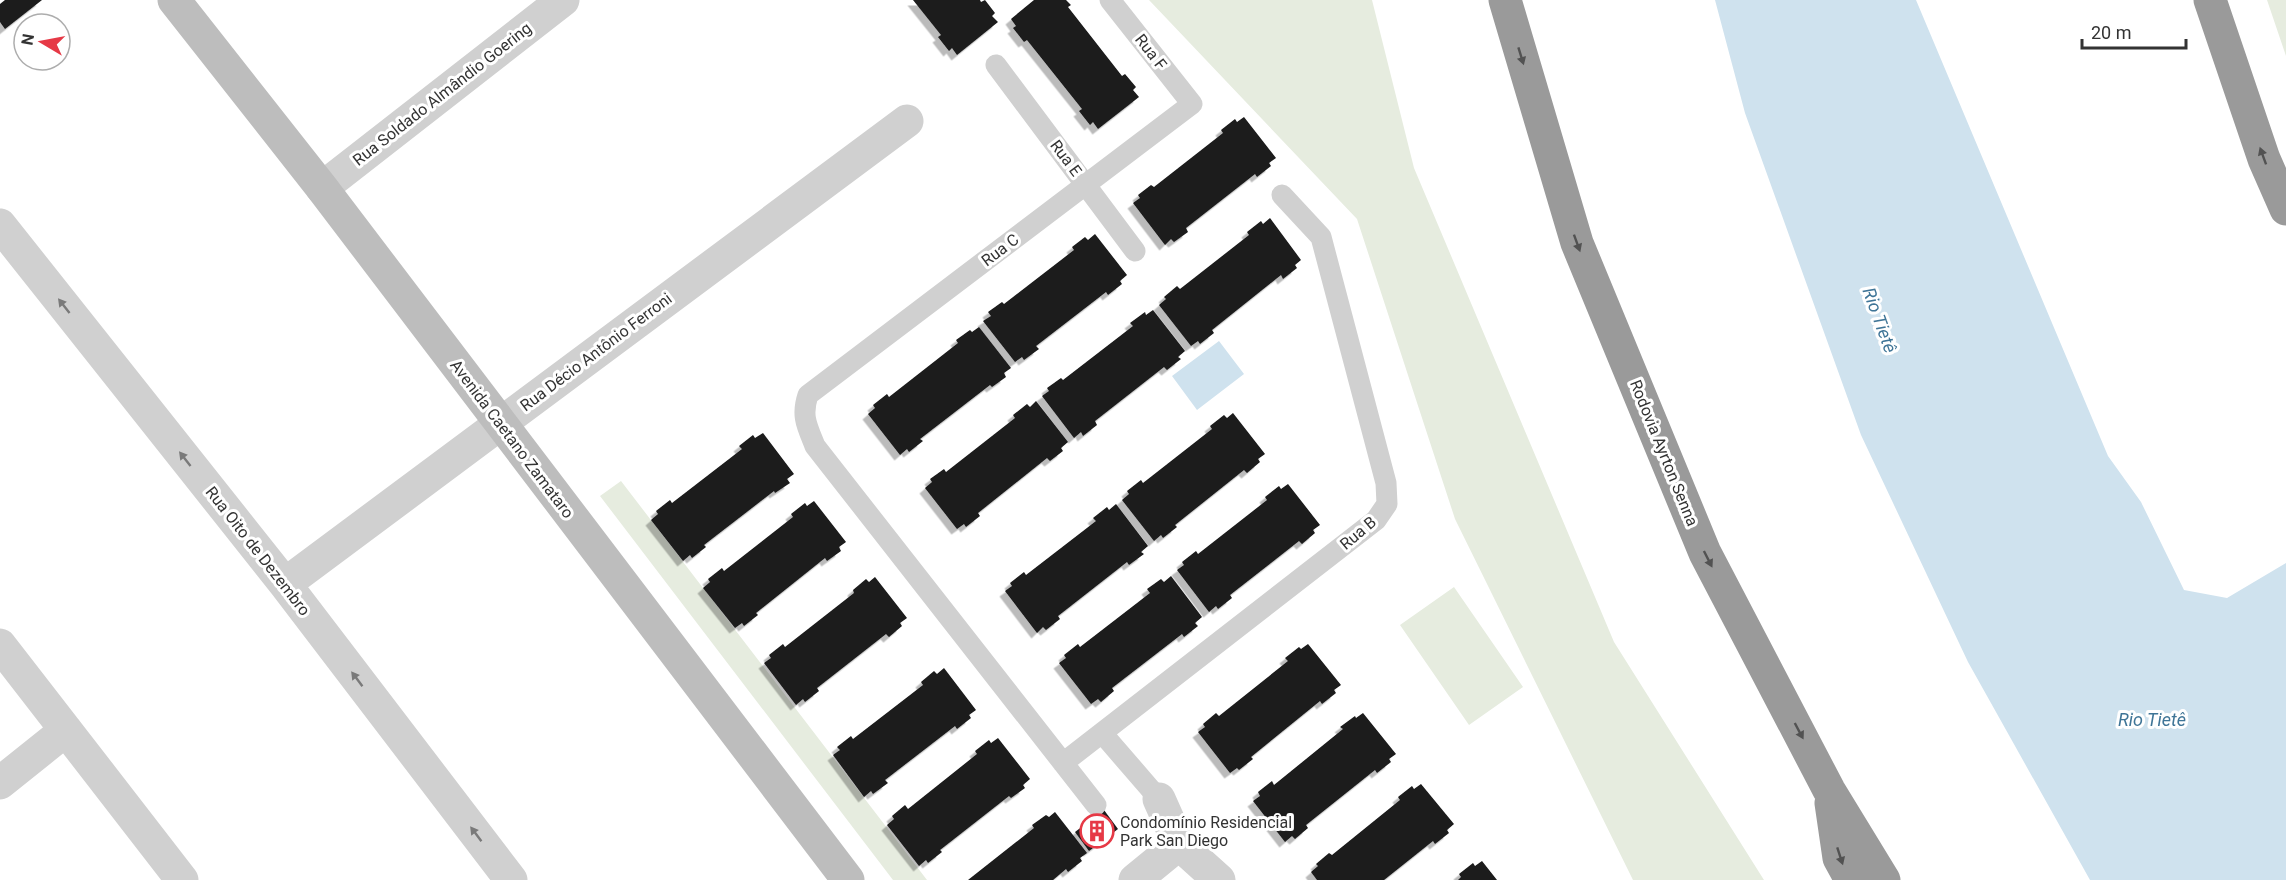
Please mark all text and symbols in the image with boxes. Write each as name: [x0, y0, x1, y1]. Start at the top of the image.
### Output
north arrow: [12, 12, 72, 72]
scale bar: [2082, 12, 2186, 50]
street label: Rua Soldado Almândio Goering: [349, 18, 535, 170]
text: 20 m: [2091, 22, 2131, 43]
street label: Rua F: [1131, 30, 1171, 74]
text: N: [17, 32, 38, 47]
one-way arrow: [1517, 47, 1526, 65]
street label: Rua E: [1046, 136, 1086, 180]
one-way arrow: [2257, 147, 2267, 165]
street label: Rua C: [978, 230, 1022, 270]
one-way arrow: [1573, 234, 1583, 252]
water label: Rio Tietê: [1859, 284, 1901, 356]
street label: Rua Décio Antônio Ferroni: [517, 289, 675, 415]
one-way arrow: [58, 298, 71, 314]
street label: Avenida Caetano Zamataro: [446, 356, 578, 522]
street label: Rodovia Ayrton Senna: [1626, 377, 1702, 529]
one-way arrow: [180, 451, 192, 466]
street label: Rua Oito de Dezembro: [202, 483, 314, 619]
street label: Rua B: [1336, 512, 1380, 554]
one-way arrow: [1703, 551, 1713, 568]
one-way arrow: [352, 671, 364, 686]
water label: Rio Tietê: [2118, 709, 2186, 730]
one-way arrow: [1794, 723, 1804, 740]
building icon: Condomínio Residencial Park San Diego: [1079, 813, 1115, 849]
place label: Condomínio Residencial Park San Diego: [1120, 813, 1292, 850]
one-way arrow: [470, 826, 482, 841]
one-way arrow: [1836, 848, 1846, 866]

